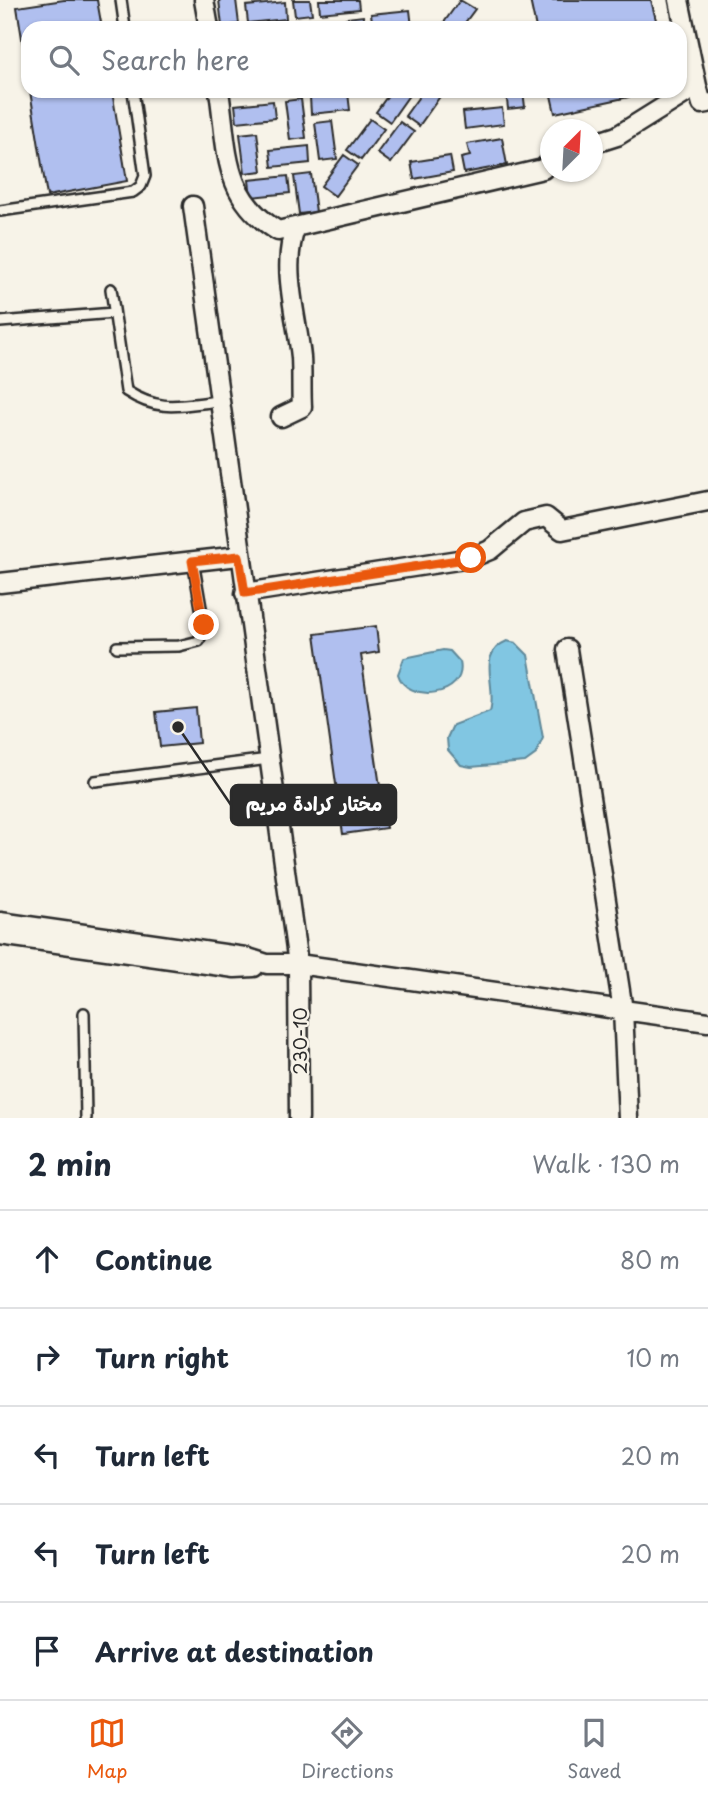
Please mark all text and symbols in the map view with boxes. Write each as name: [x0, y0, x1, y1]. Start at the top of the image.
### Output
search box: [21, 21, 687, 98]
text: Search here: [101, 40, 250, 79]
icon: search: [45, 41, 83, 79]
north arrow: [540, 119, 603, 182]
route start: [455, 542, 486, 573]
route end: [188, 609, 219, 640]
callout: مختار كرادة مريم: [231, 785, 396, 825]
text: مختار كرادة مريم: [246, 789, 382, 819]
street label: 230-10: [286, 1007, 313, 1075]
text: 2 min: [28, 1141, 112, 1186]
text: Walk · 130 m: [532, 1146, 680, 1181]
icon: ahead: [28, 1240, 66, 1278]
text: Continue: [95, 1240, 212, 1279]
text: 80 m: [620, 1242, 680, 1277]
icon: right: [28, 1338, 66, 1376]
text: Turn right: [95, 1338, 229, 1377]
text: 10 m: [626, 1340, 680, 1375]
icon: left: [28, 1436, 66, 1474]
text: Turn left: [95, 1436, 210, 1475]
text: 20 m: [621, 1438, 680, 1473]
icon: left: [28, 1534, 66, 1572]
text: Turn left: [95, 1534, 210, 1573]
text: 20 m: [621, 1536, 680, 1571]
icon: arrive: [28, 1632, 66, 1670]
text: Arrive at destination: [95, 1632, 374, 1671]
tab: Map: [87, 1714, 127, 1784]
tab: Directions: [301, 1714, 394, 1784]
tab: Saved: [567, 1714, 621, 1784]

